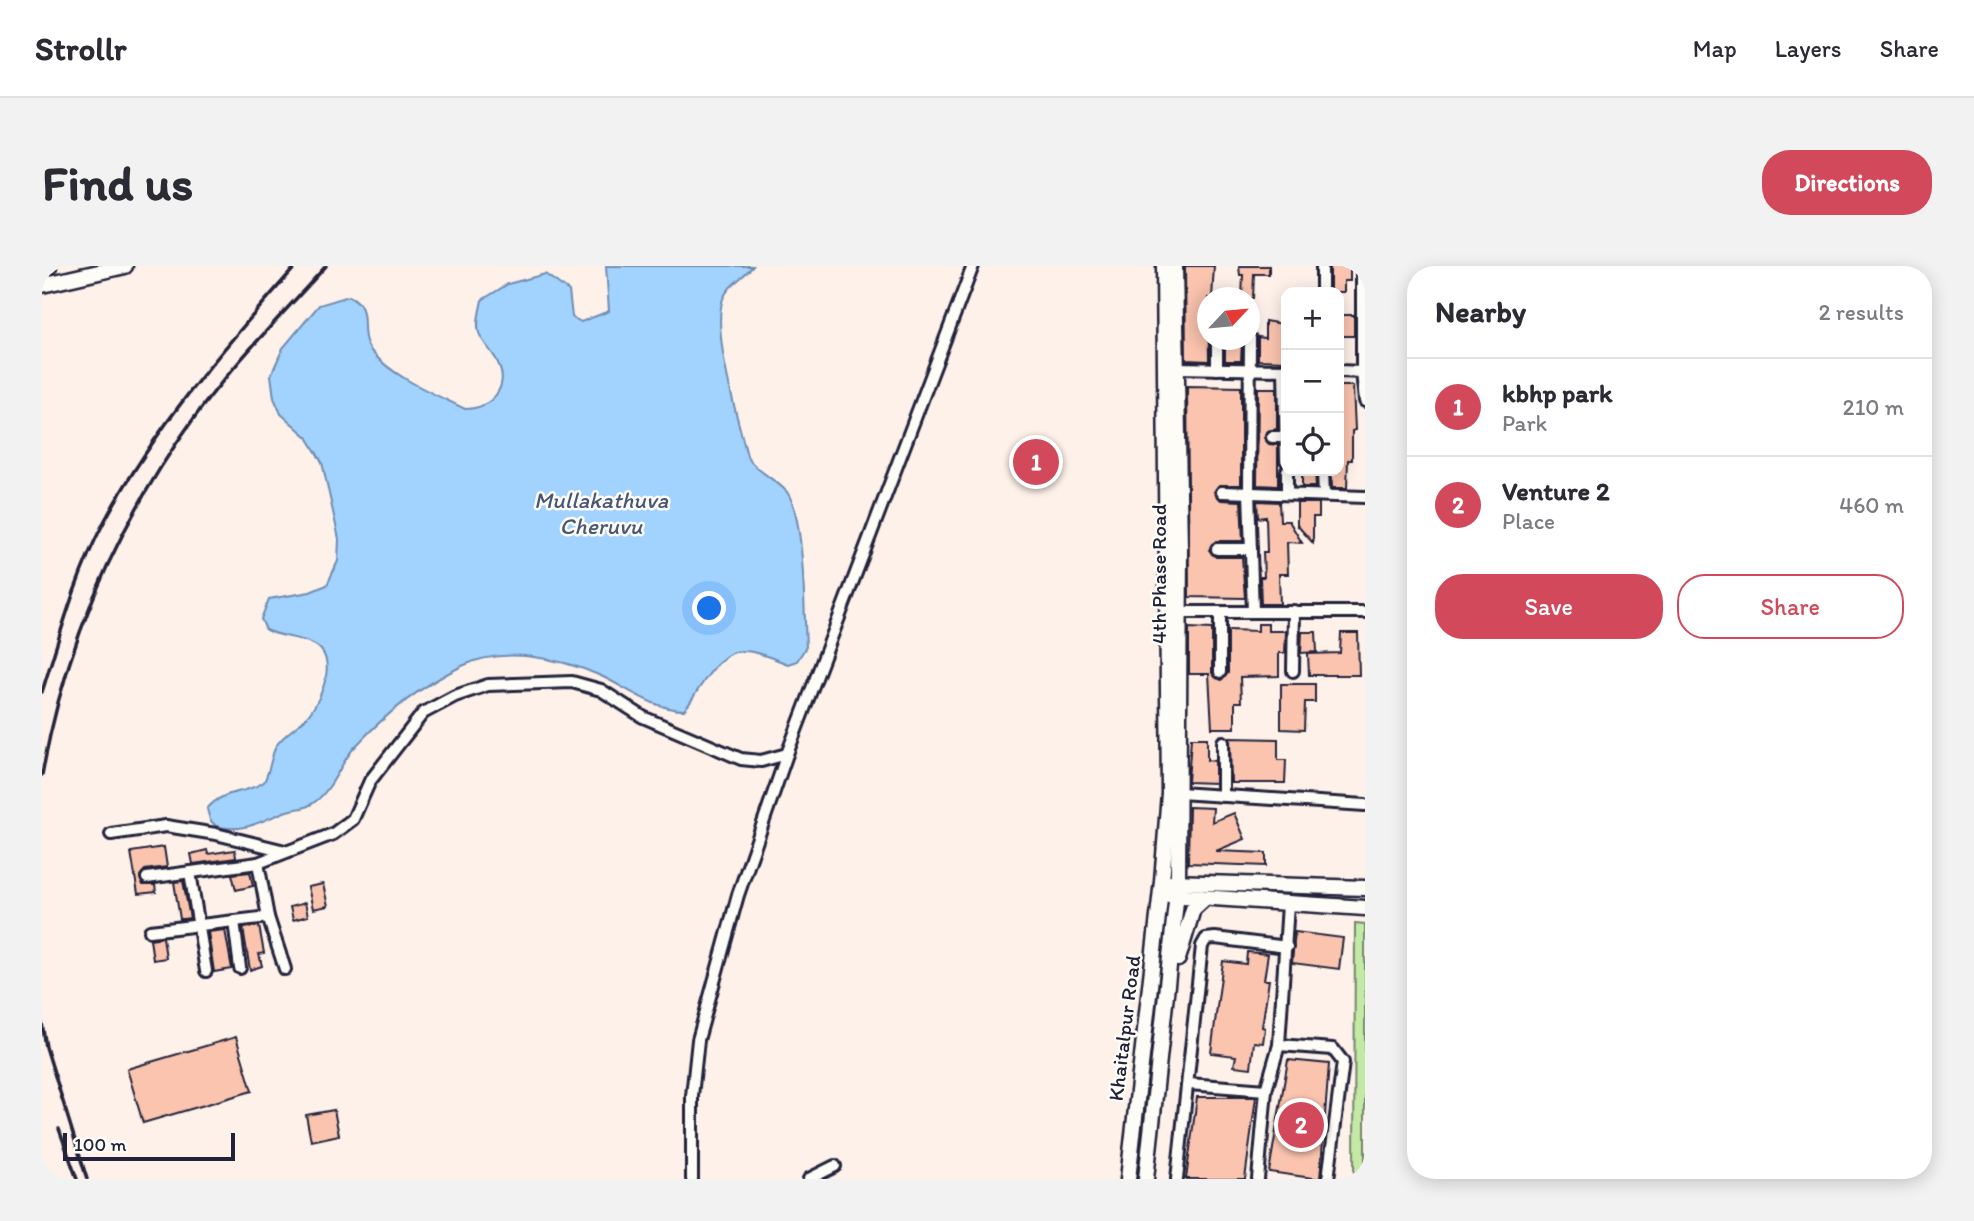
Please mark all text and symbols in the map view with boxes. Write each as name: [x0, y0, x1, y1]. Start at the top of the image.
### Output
text: Strollr: [35, 29, 126, 68]
text: Map: [1693, 34, 1737, 63]
text: Layers: [1775, 34, 1842, 63]
text: Share: [1880, 34, 1939, 63]
button: Directions: [1762, 150, 1932, 215]
text: Find us: [42, 153, 193, 212]
north arrow: [1197, 287, 1260, 350]
map controls: [1281, 287, 1344, 476]
button: +: [1281, 287, 1344, 350]
text: Nearby: [1435, 293, 1526, 330]
text: 2 results: [1818, 298, 1904, 326]
button: −: [1281, 350, 1344, 413]
text: kbhp park: [1502, 377, 1613, 409]
text: 1: [1453, 393, 1463, 421]
text: 210 m: [1843, 393, 1904, 421]
text: Park: [1502, 409, 1547, 437]
button: locate: [1281, 413, 1344, 476]
pin: 1: [1013, 436, 1059, 488]
text: Venture 2: [1502, 475, 1610, 507]
water label: Mullakathuva Cheruvu: [534, 486, 669, 540]
text: 2: [1452, 491, 1464, 519]
text: 460 m: [1839, 491, 1904, 519]
street label: 4th Phase Road: [1146, 504, 1171, 644]
text: Place: [1502, 507, 1555, 535]
button: Save: [1435, 574, 1663, 639]
button: Share: [1677, 574, 1904, 639]
your location: [692, 591, 726, 625]
street label: Khaitalpur Road: [1103, 953, 1145, 1102]
pin: 2: [1278, 1099, 1324, 1151]
scale bar: [63, 1130, 234, 1162]
text: 100 m: [74, 1133, 126, 1156]

